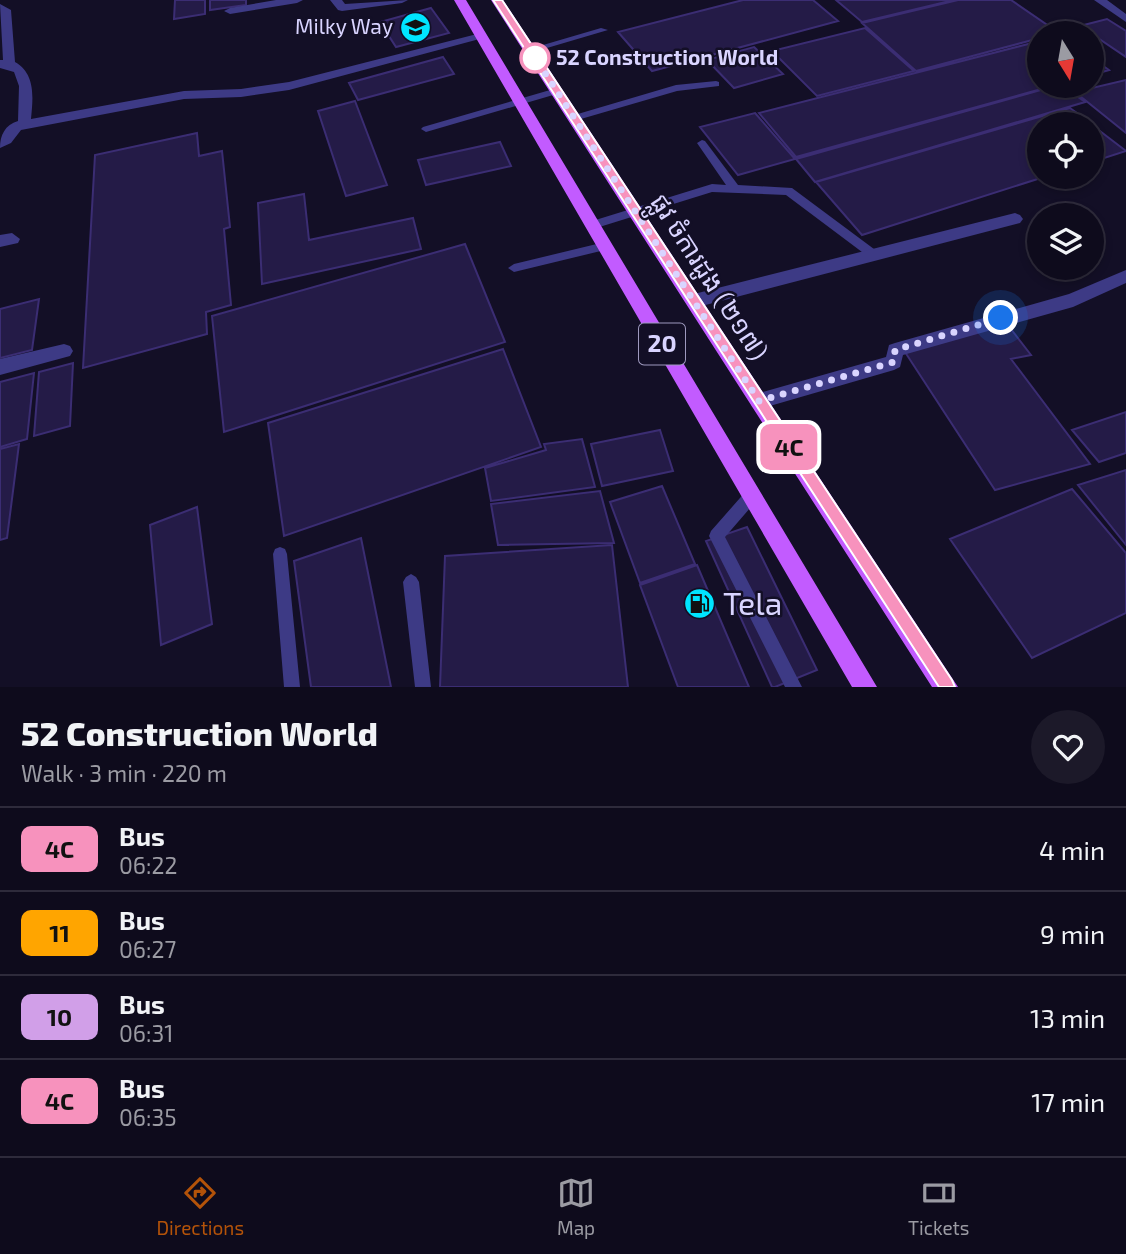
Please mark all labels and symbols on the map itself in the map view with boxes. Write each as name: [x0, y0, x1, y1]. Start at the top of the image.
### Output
school or university icon: Milky Way: [399, 10, 433, 44]
place label: Milky Way: [295, 13, 393, 38]
north arrow: [1027, 21, 1104, 98]
marker: 52 Construction World: [520, 43, 550, 73]
place label: 52 Construction World: [556, 44, 778, 69]
street label: ផ្លូវ ចំការដូង (២១៧): [637, 187, 776, 370]
your location: [983, 300, 1018, 335]
road number: 20: [639, 324, 685, 365]
line badge: 4C: [758, 424, 820, 470]
place label: Tela: [723, 583, 782, 621]
fuel station icon: Tela: [683, 587, 717, 621]

